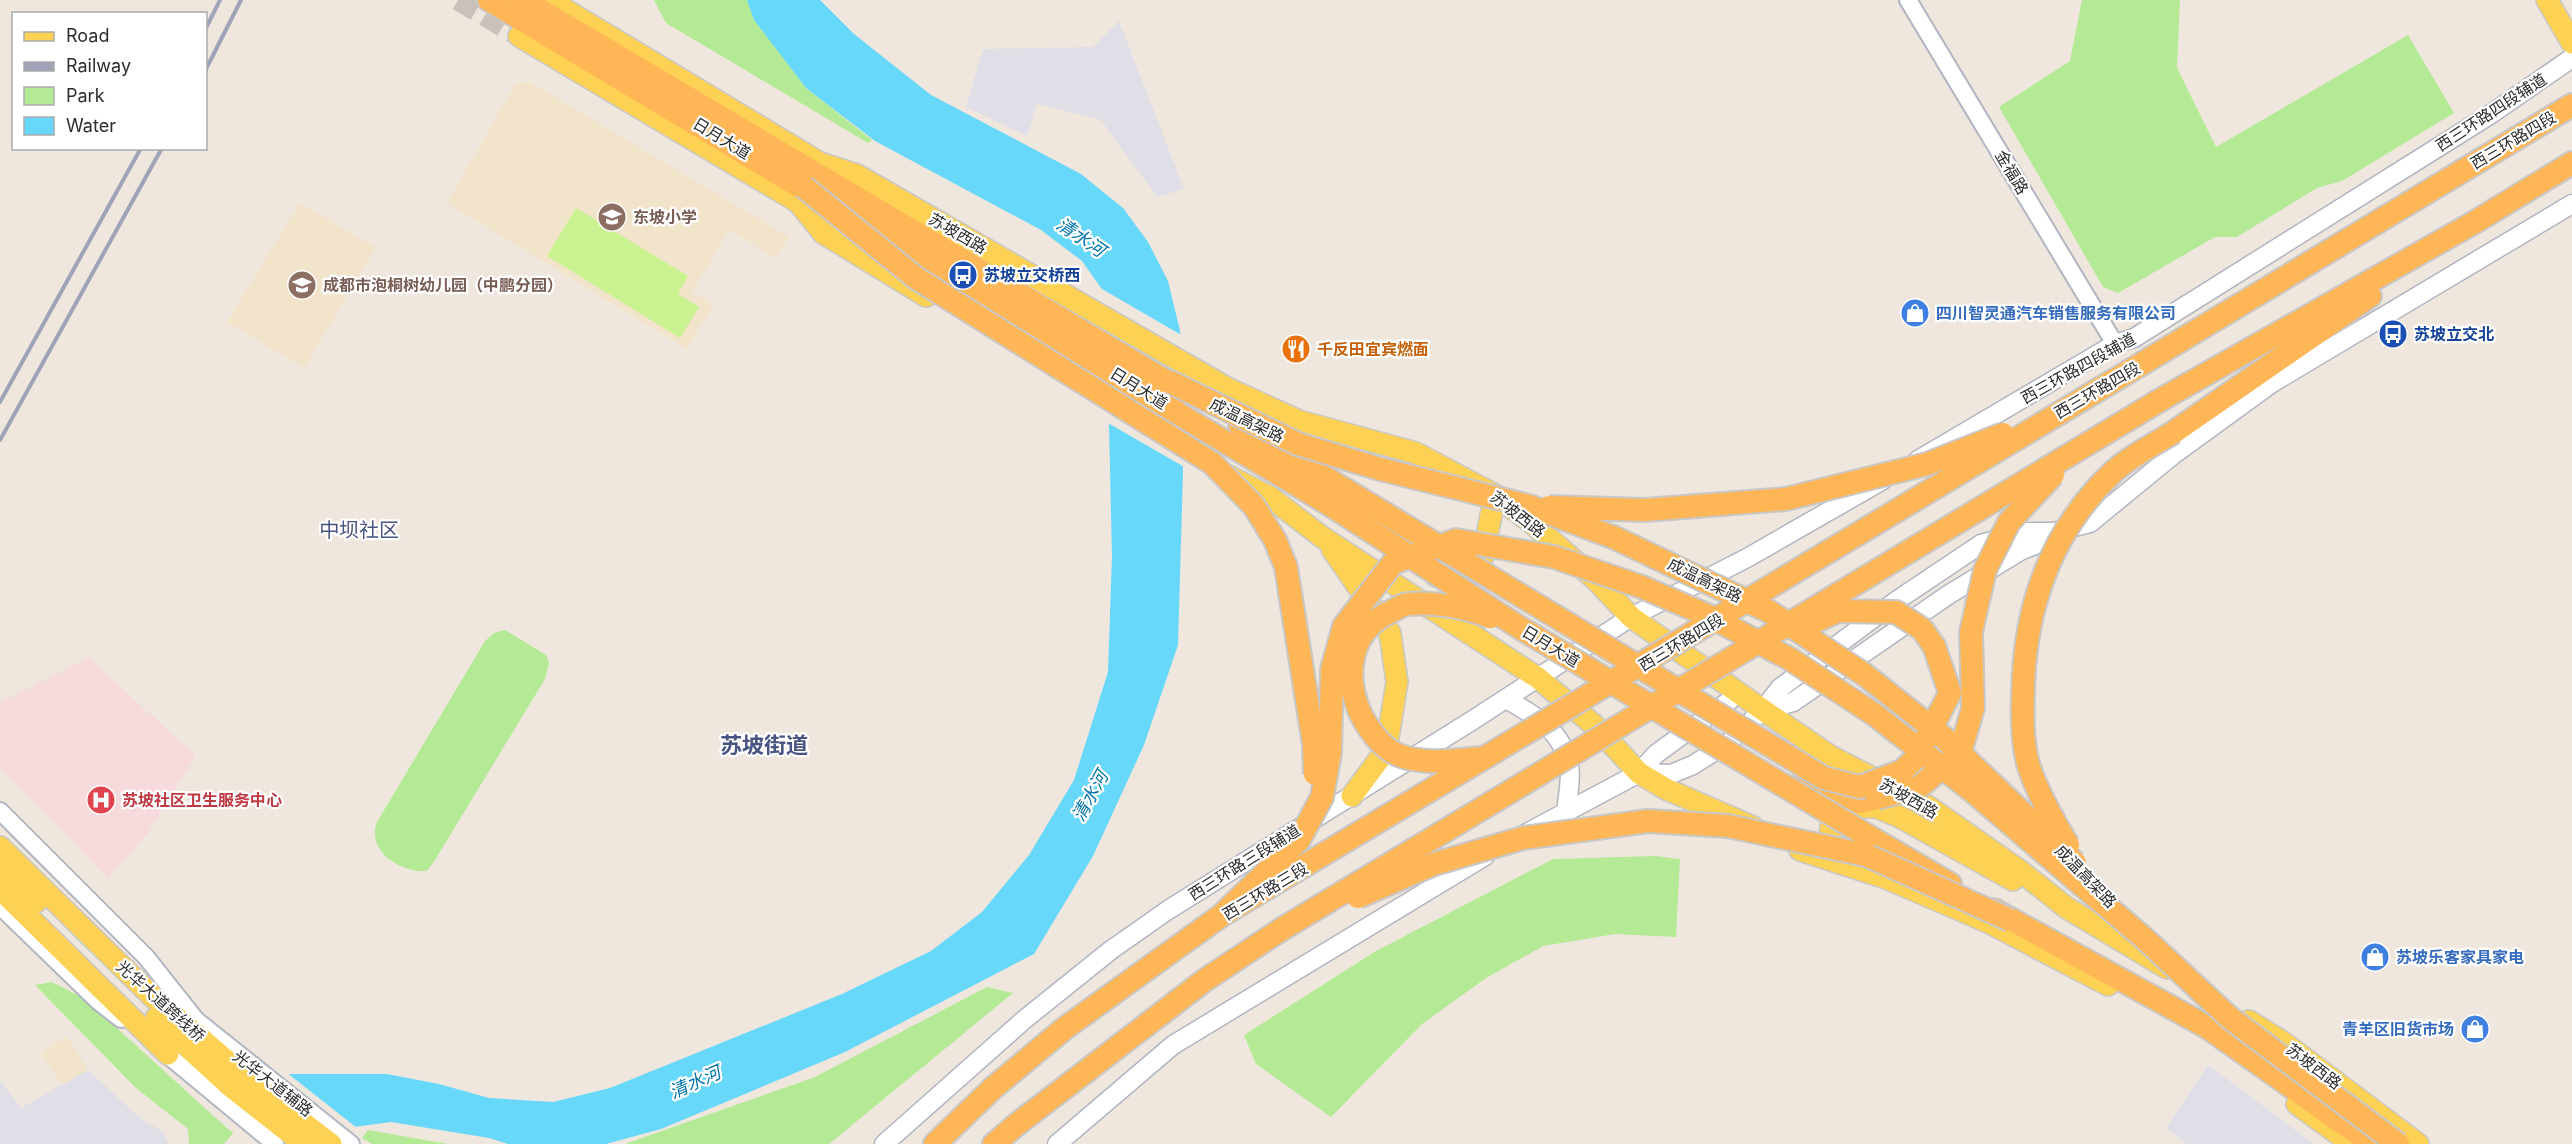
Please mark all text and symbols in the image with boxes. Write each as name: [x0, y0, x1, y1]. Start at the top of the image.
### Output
legend: [12, 12, 207, 150]
text: Road: [66, 25, 109, 46]
text: Railway: [66, 55, 131, 76]
street label: 西三环路四段辅道: [2432, 69, 2550, 155]
text: Park: [66, 85, 105, 106]
street label: 西三环路四段: [2467, 107, 2559, 173]
street label: 日月大道: [689, 113, 755, 163]
text: Water: [66, 115, 116, 136]
street label: 金福路: [1991, 146, 2033, 198]
school or university icon: 东坡小学: [596, 201, 628, 233]
place label: 东坡小学: [633, 207, 697, 227]
street label: 苏坡西路: [925, 208, 991, 258]
water label: 清水河: [1053, 213, 1112, 262]
bus stop icon: 苏坡立交桥西: [947, 259, 979, 291]
place label: 苏坡立交桥西: [984, 265, 1080, 285]
school or university icon: 成都市泡桐树幼儿园（中鹏分园）: [286, 269, 318, 301]
place label: 成都市泡桐树幼儿园（中鹏分园）: [323, 275, 563, 295]
shop icon: 四川智灵通汽车销售服务有限公司: [1899, 297, 1931, 329]
place label: 四川智灵通汽车销售服务有限公司: [1936, 303, 2176, 323]
bus stop icon: 苏坡立交北: [2377, 318, 2409, 350]
place label: 苏坡立交北: [2414, 324, 2494, 344]
street label: 西三环路四段辅道: [2017, 329, 2139, 407]
restaurant icon: 千反田宜宾燃面: [1280, 333, 1312, 365]
place label: 千反田宜宾燃面: [1317, 339, 1429, 359]
street label: 西三环路四段: [2051, 358, 2143, 422]
street label: 日月大道: [1107, 363, 1171, 413]
street label: 成温高架路: [1207, 393, 1287, 447]
street label: 苏坡西路: [1487, 486, 1549, 542]
district label: 中坝社区: [319, 518, 399, 542]
street label: 成温高架路: [1665, 553, 1745, 607]
street label: 西三环路四段: [1635, 609, 1727, 675]
street label: 日月大道: [1518, 621, 1584, 671]
district label: 苏坡街道: [720, 732, 808, 758]
water label: 清水河: [1068, 765, 1114, 825]
street label: 苏坡西路: [1876, 774, 1942, 822]
hospital icon: 苏坡社区卫生服务中心: [85, 784, 117, 816]
place label: 苏坡社区卫生服务中心: [122, 790, 282, 810]
street label: 西三环路三段辅道: [1185, 820, 1303, 904]
street label: 成温高架路: [2051, 840, 2121, 912]
street label: 西三环路三段: [1219, 858, 1311, 924]
shop icon: 苏坡乐客家具家电: [2359, 941, 2391, 973]
place label: 苏坡乐客家具家电: [2396, 947, 2524, 967]
street label: 光华大道跨线桥: [113, 956, 209, 1046]
shop icon: 青羊区旧货市场: [2459, 1013, 2491, 1045]
place label: 青羊区旧货市场: [2342, 1019, 2454, 1039]
street label: 苏坡西路: [2282, 1039, 2346, 1093]
street label: 光华大道辅路: [229, 1046, 317, 1120]
water label: 清水河: [666, 1060, 727, 1103]

